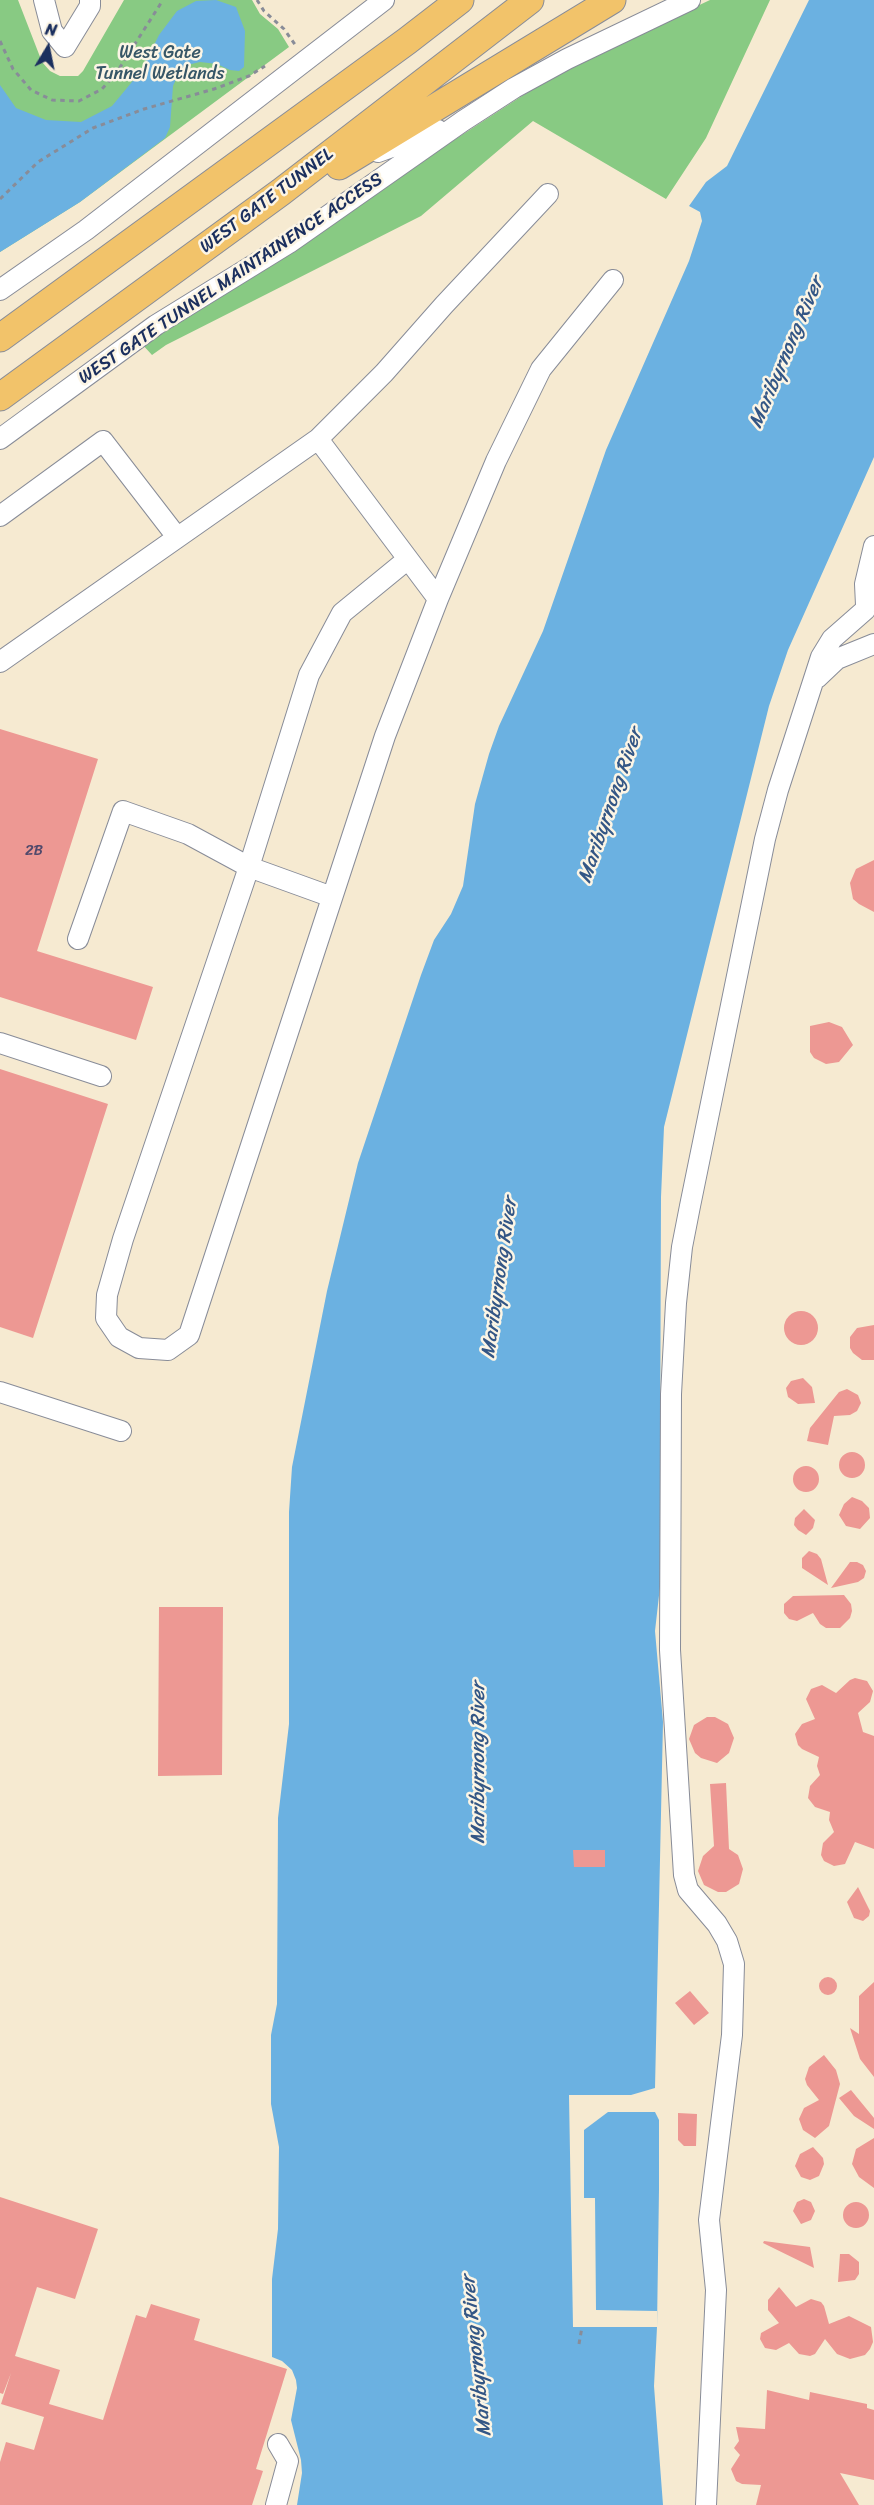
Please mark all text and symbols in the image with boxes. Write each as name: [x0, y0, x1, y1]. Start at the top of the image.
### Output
text: N: [43, 15, 59, 45]
north arrow: [18, 18, 78, 78]
park label: West Gate Tunnel Wetlands: [95, 42, 225, 84]
street label: WEST GATE TUNNEL: [196, 144, 338, 258]
street label: WEST GATE TUNNEL MAINTAINENCE ACCESS: [75, 169, 387, 389]
water label: Maribyrnong River: [744, 274, 830, 432]
water label: Maribyrnong River: [573, 726, 649, 886]
house number: 2B: [25, 842, 43, 860]
water label: Maribyrnong River: [477, 1196, 523, 1360]
water label: Maribyrnong River: [467, 1682, 491, 1844]
water label: Maribyrnong River: [457, 2274, 497, 2438]

